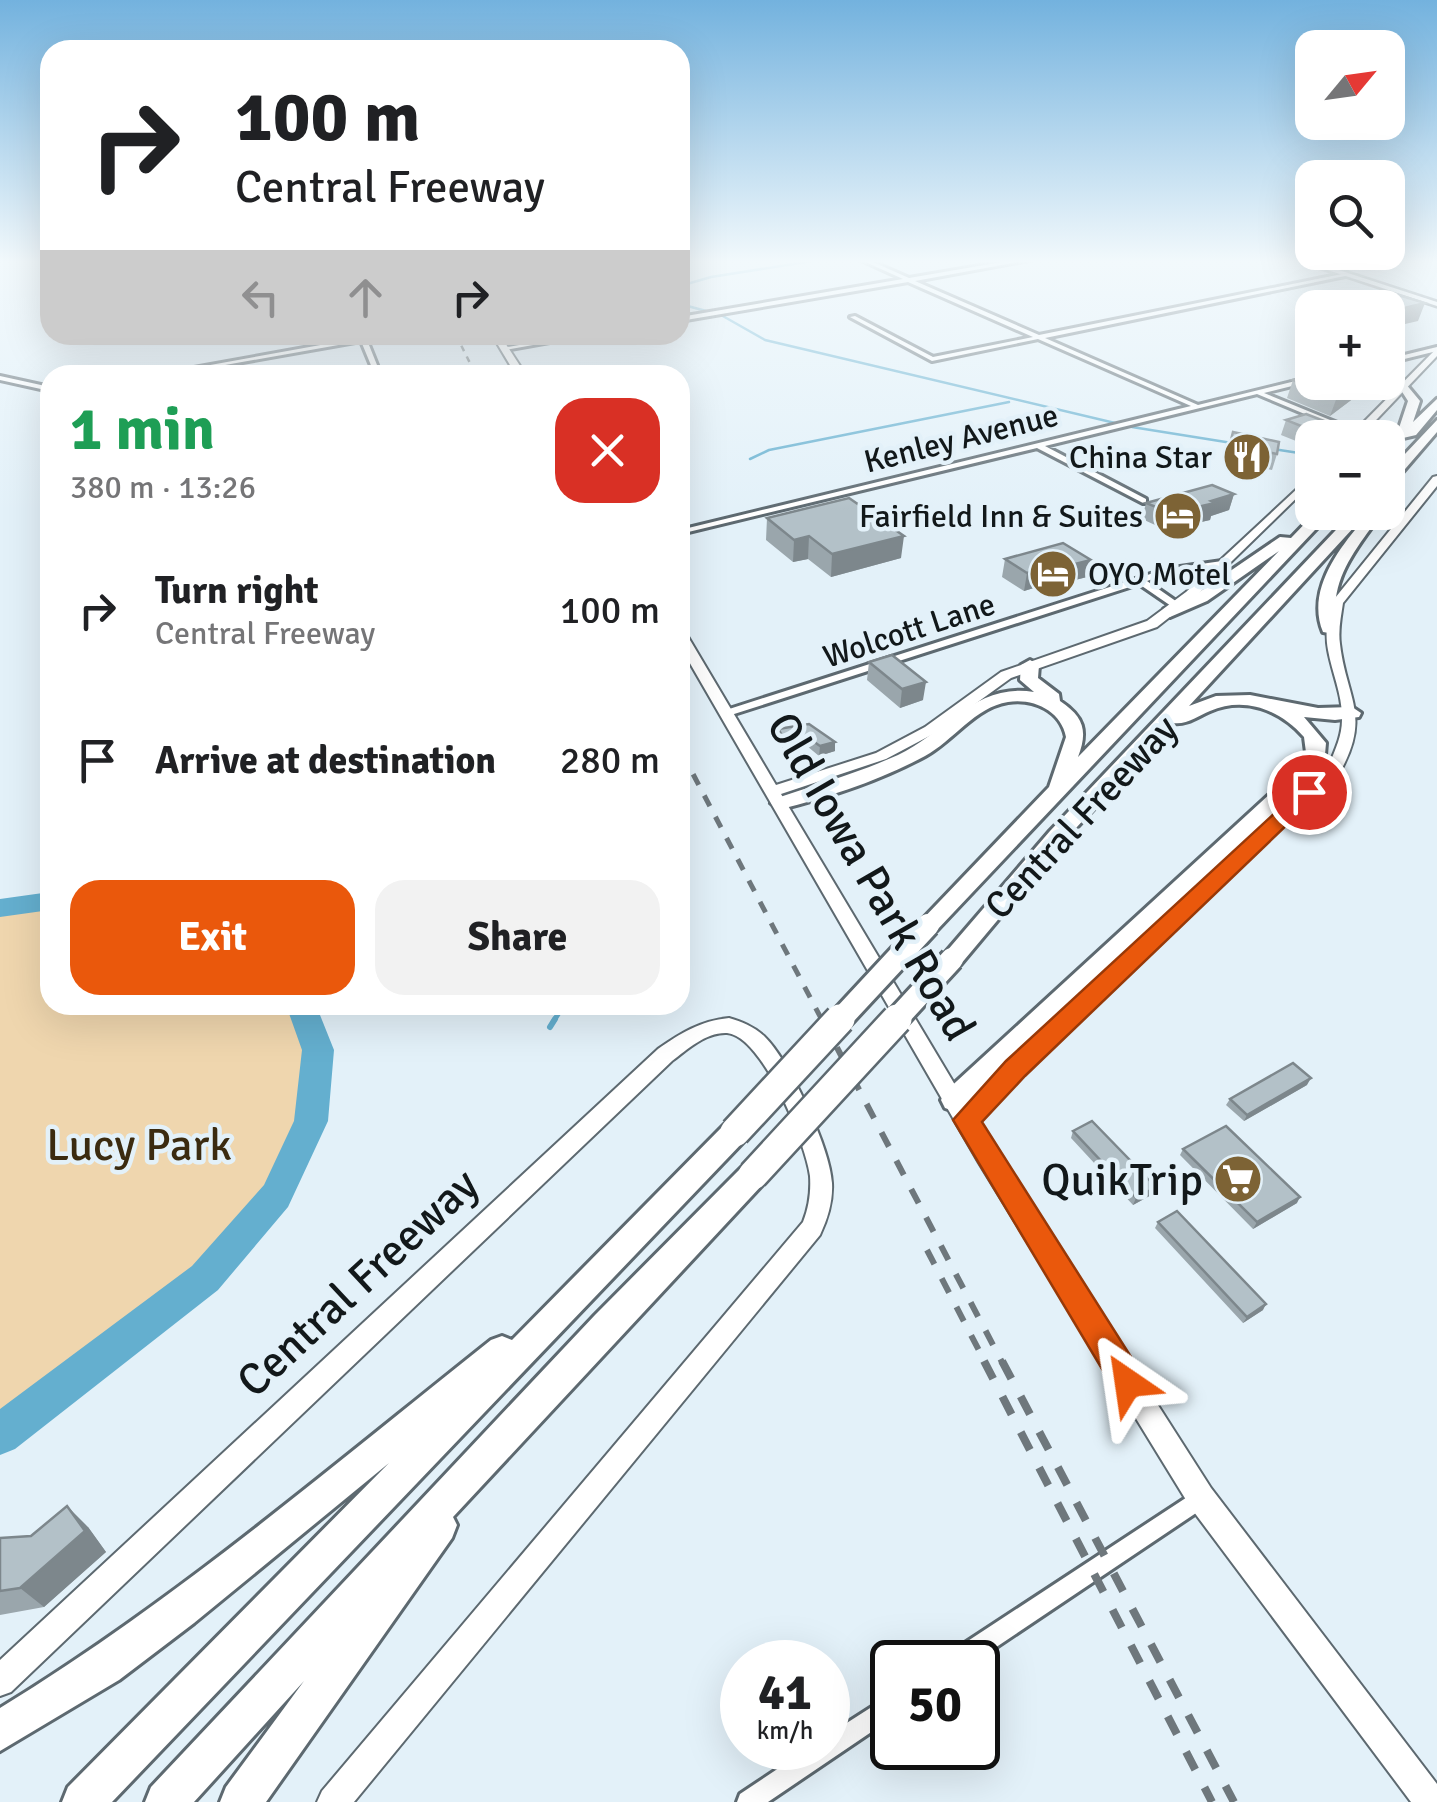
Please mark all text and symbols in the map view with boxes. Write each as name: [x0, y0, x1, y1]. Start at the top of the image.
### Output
north arrow: [1295, 30, 1405, 140]
map controls: [1295, 30, 1405, 530]
text: 100 m: [235, 74, 420, 160]
icon: right: [70, 80, 200, 210]
text: Central Freeway: [235, 160, 545, 215]
button: search: [1295, 160, 1405, 270]
icon: left: [233, 270, 288, 325]
icon: ahead: [338, 270, 393, 325]
icon: right: [443, 270, 498, 325]
button: +: [1295, 290, 1405, 400]
text: 1 min: [70, 393, 215, 467]
street label: Kenley Avenue: [860, 396, 1062, 481]
button: close: [555, 398, 660, 503]
button: −: [1295, 420, 1405, 530]
restaurant icon: China Star: [1221, 431, 1273, 483]
place label: China Star: [1069, 438, 1212, 477]
text: 380 m · 13:26: [70, 468, 256, 507]
hotel icon: Fairfield Inn & Suites: [1152, 490, 1204, 542]
place label: Fairfield Inn & Suites: [859, 497, 1143, 536]
hotel icon: OYO Motel: [1027, 548, 1079, 600]
place label: OYO Motel: [1088, 555, 1231, 594]
text: Turn right: [155, 567, 319, 614]
icon: right: [70, 583, 125, 638]
street label: Wolcott Lane: [818, 584, 1000, 677]
text: 100 m: [560, 587, 660, 634]
text: Central Freeway: [155, 614, 375, 653]
street label: Old Iowa Park Road: [754, 703, 987, 1051]
street label: Central Freeway: [975, 705, 1188, 929]
icon: arrive: [70, 733, 125, 788]
text: Arrive at destination: [155, 737, 496, 784]
text: 280 m: [560, 737, 660, 784]
pin: [1267, 750, 1352, 835]
icon: arrive: [1282, 765, 1337, 820]
button: Exit: [70, 880, 355, 995]
button: Share: [375, 880, 660, 995]
park label: Lucy Park: [46, 1118, 232, 1173]
place label: QuikTrip: [1041, 1153, 1203, 1208]
supermarket icon: QuikTrip: [1212, 1153, 1264, 1205]
street label: Central Freeway: [226, 1157, 490, 1409]
position arrow: [1076, 1331, 1180, 1435]
speed limit sign: 50: [870, 1640, 1000, 1770]
text: 41: [758, 1662, 812, 1724]
text: km/h: [757, 1715, 813, 1746]

